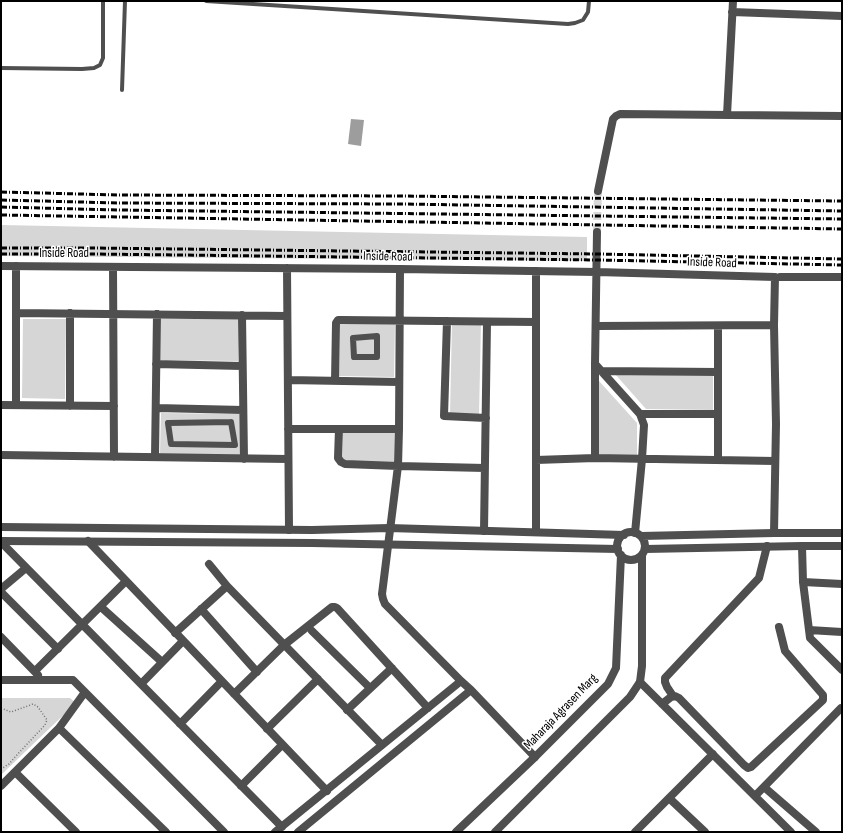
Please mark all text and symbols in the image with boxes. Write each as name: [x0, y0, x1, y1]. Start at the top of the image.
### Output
street label: Inside Road: [39, 246, 89, 262]
street label: Inside Road: [363, 249, 413, 265]
street label: Inside Road: [687, 254, 737, 272]
street label: Maharaja Agrasen Marg: [521, 671, 601, 753]

